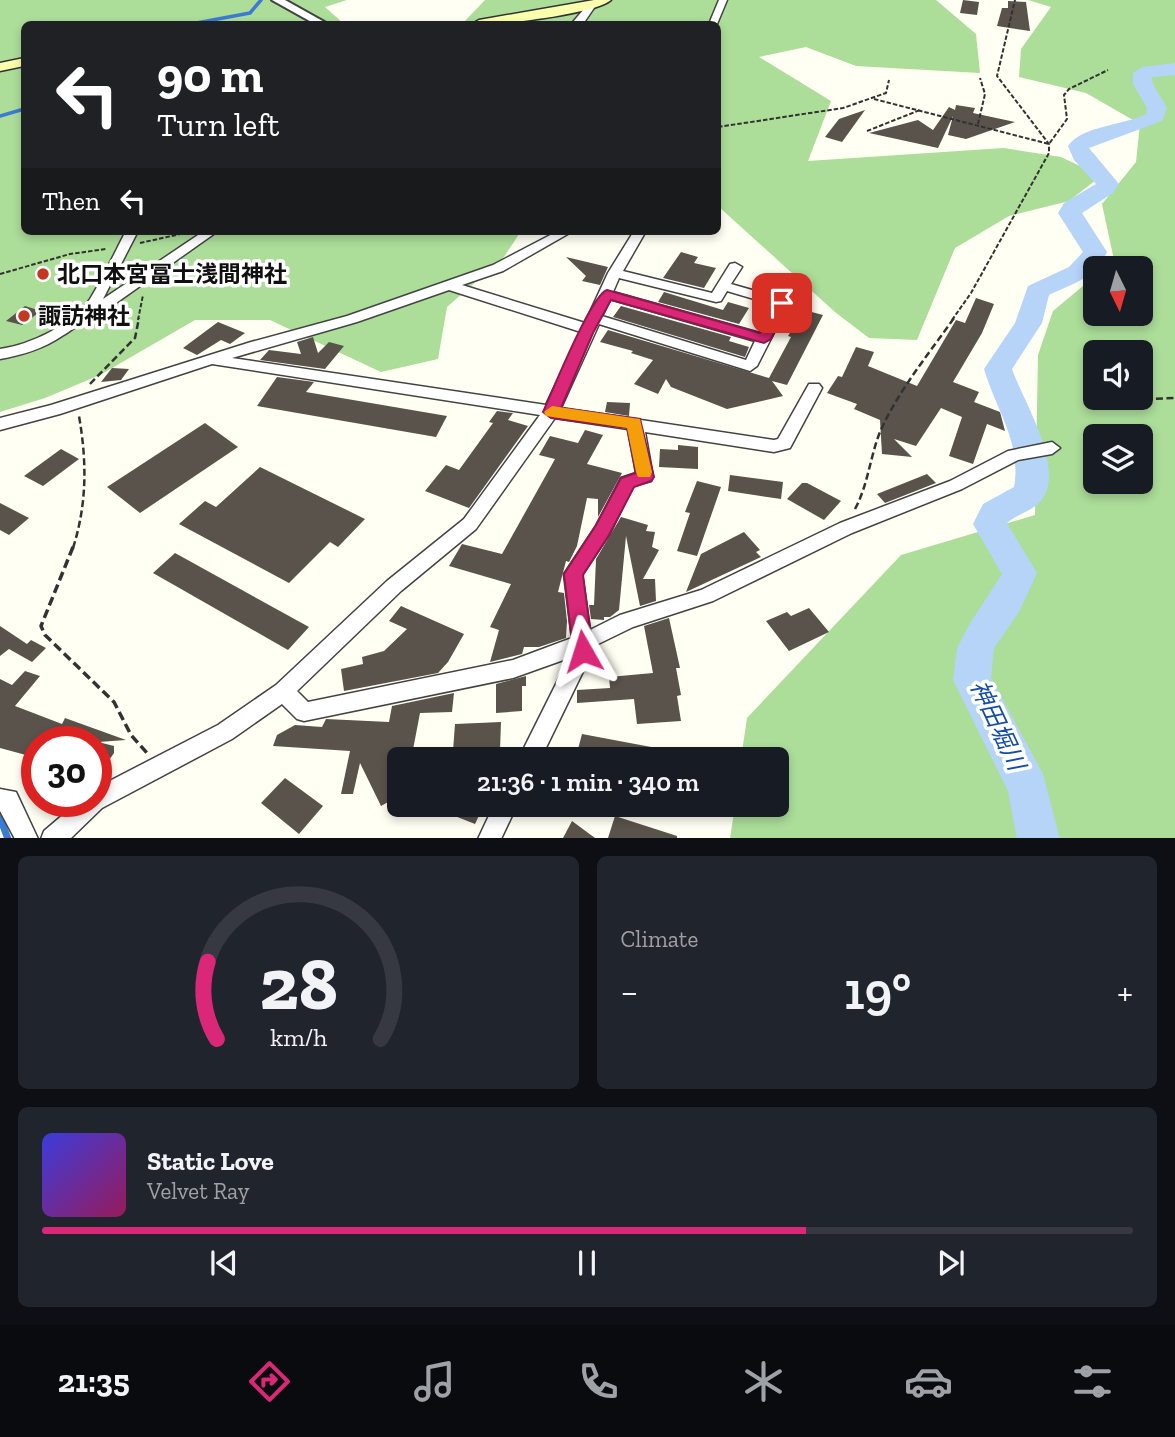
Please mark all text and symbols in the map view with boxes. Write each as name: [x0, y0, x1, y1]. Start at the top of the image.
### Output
text: 90 m: [157, 46, 264, 105]
icon: left: [42, 49, 133, 140]
text: Turn left: [157, 106, 279, 144]
icon: left: [114, 182, 152, 220]
text: Then: [42, 185, 100, 217]
north arrow: [1083, 256, 1153, 326]
map controls: [1083, 256, 1153, 494]
place label: 北口本宮冨士浅間神社: [57, 260, 287, 288]
marker: 北口本宮冨士浅間神社: [35, 266, 51, 282]
pin: [752, 273, 812, 333]
icon: arrive: [763, 284, 801, 322]
place label: 諏訪神社: [38, 302, 130, 330]
marker: 諏訪神社: [16, 308, 32, 324]
button: sound: [1083, 340, 1153, 410]
button: layers: [1083, 424, 1153, 494]
position arrow: [546, 614, 620, 688]
water label: 神田堀川: [965, 675, 1033, 777]
speed limit sign: 30: [21, 726, 112, 817]
text: 21:36 · 1 min · 340 m: [477, 766, 699, 798]
text: Climate: [621, 925, 698, 953]
text: 28: [259, 940, 337, 1028]
text: 19°: [844, 960, 911, 1022]
text: −: [621, 969, 638, 1015]
text: +: [1117, 969, 1133, 1015]
text: km/h: [270, 1021, 327, 1051]
text: Static Love: [147, 1145, 274, 1177]
text: Velvet Ray: [147, 1177, 249, 1205]
icon: previous: [205, 1244, 243, 1282]
icon: pause: [568, 1244, 606, 1282]
icon: next: [932, 1244, 970, 1282]
icon: directions: [245, 1357, 294, 1406]
icon: music: [410, 1357, 459, 1406]
icon: phone: [574, 1357, 623, 1406]
icon: climate: [739, 1357, 788, 1406]
icon: car: [904, 1357, 953, 1406]
icon: filters: [1068, 1357, 1117, 1406]
text: 21:35: [58, 1362, 130, 1400]

